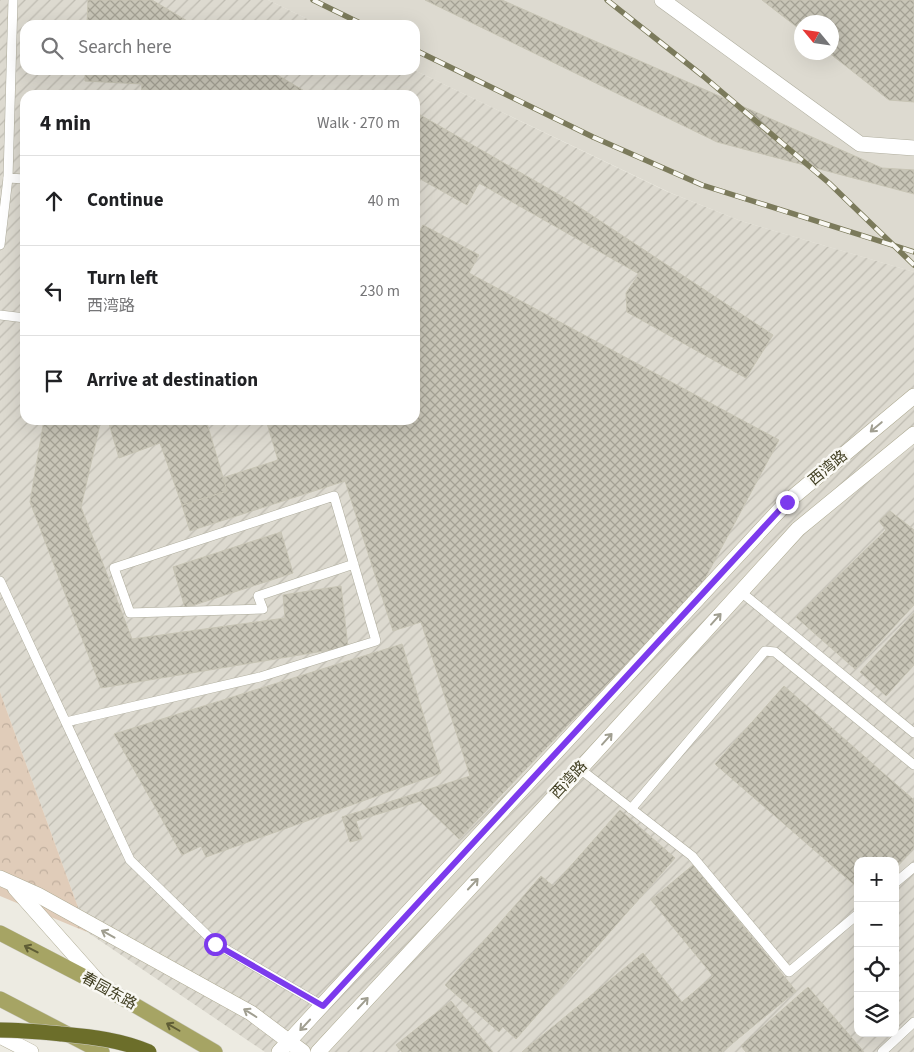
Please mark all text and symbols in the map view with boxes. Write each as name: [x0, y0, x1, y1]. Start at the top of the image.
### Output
north arrow: [794, 15, 839, 60]
search box: [20, 20, 420, 75]
icon: search: [38, 34, 66, 62]
text: Search here: [78, 34, 172, 61]
text: 4 min: [40, 108, 91, 138]
text: Walk · 270 m: [317, 112, 400, 134]
icon: ahead: [40, 187, 68, 215]
text: Continue: [87, 187, 164, 214]
text: 40 m: [368, 190, 400, 212]
text: Turn left: [87, 265, 158, 292]
icon: left: [40, 277, 68, 305]
text: 230 m: [360, 280, 400, 302]
text: 西湾路: [87, 295, 135, 317]
icon: arrive: [40, 367, 68, 395]
text: Arrive at destination: [87, 367, 258, 394]
one-way arrow: [870, 422, 883, 433]
street label: 西湾路: [804, 445, 852, 491]
route end: [776, 491, 799, 514]
one-way arrow: [710, 612, 722, 625]
one-way arrow: [601, 733, 613, 745]
street label: 西湾路: [546, 756, 592, 804]
map controls: [854, 857, 899, 1037]
button: +: [854, 857, 899, 902]
one-way arrow: [467, 878, 479, 891]
button: −: [854, 902, 899, 947]
one-way arrow: [100, 929, 115, 939]
route start: [204, 933, 227, 956]
one-way arrow: [24, 944, 39, 953]
button: locate: [854, 947, 899, 992]
street label: 春园东路: [78, 967, 140, 1015]
button: layers: [854, 992, 899, 1037]
one-way arrow: [357, 997, 369, 1010]
one-way arrow: [243, 1008, 257, 1018]
one-way arrow: [299, 1018, 311, 1031]
one-way arrow: [167, 1022, 181, 1032]

